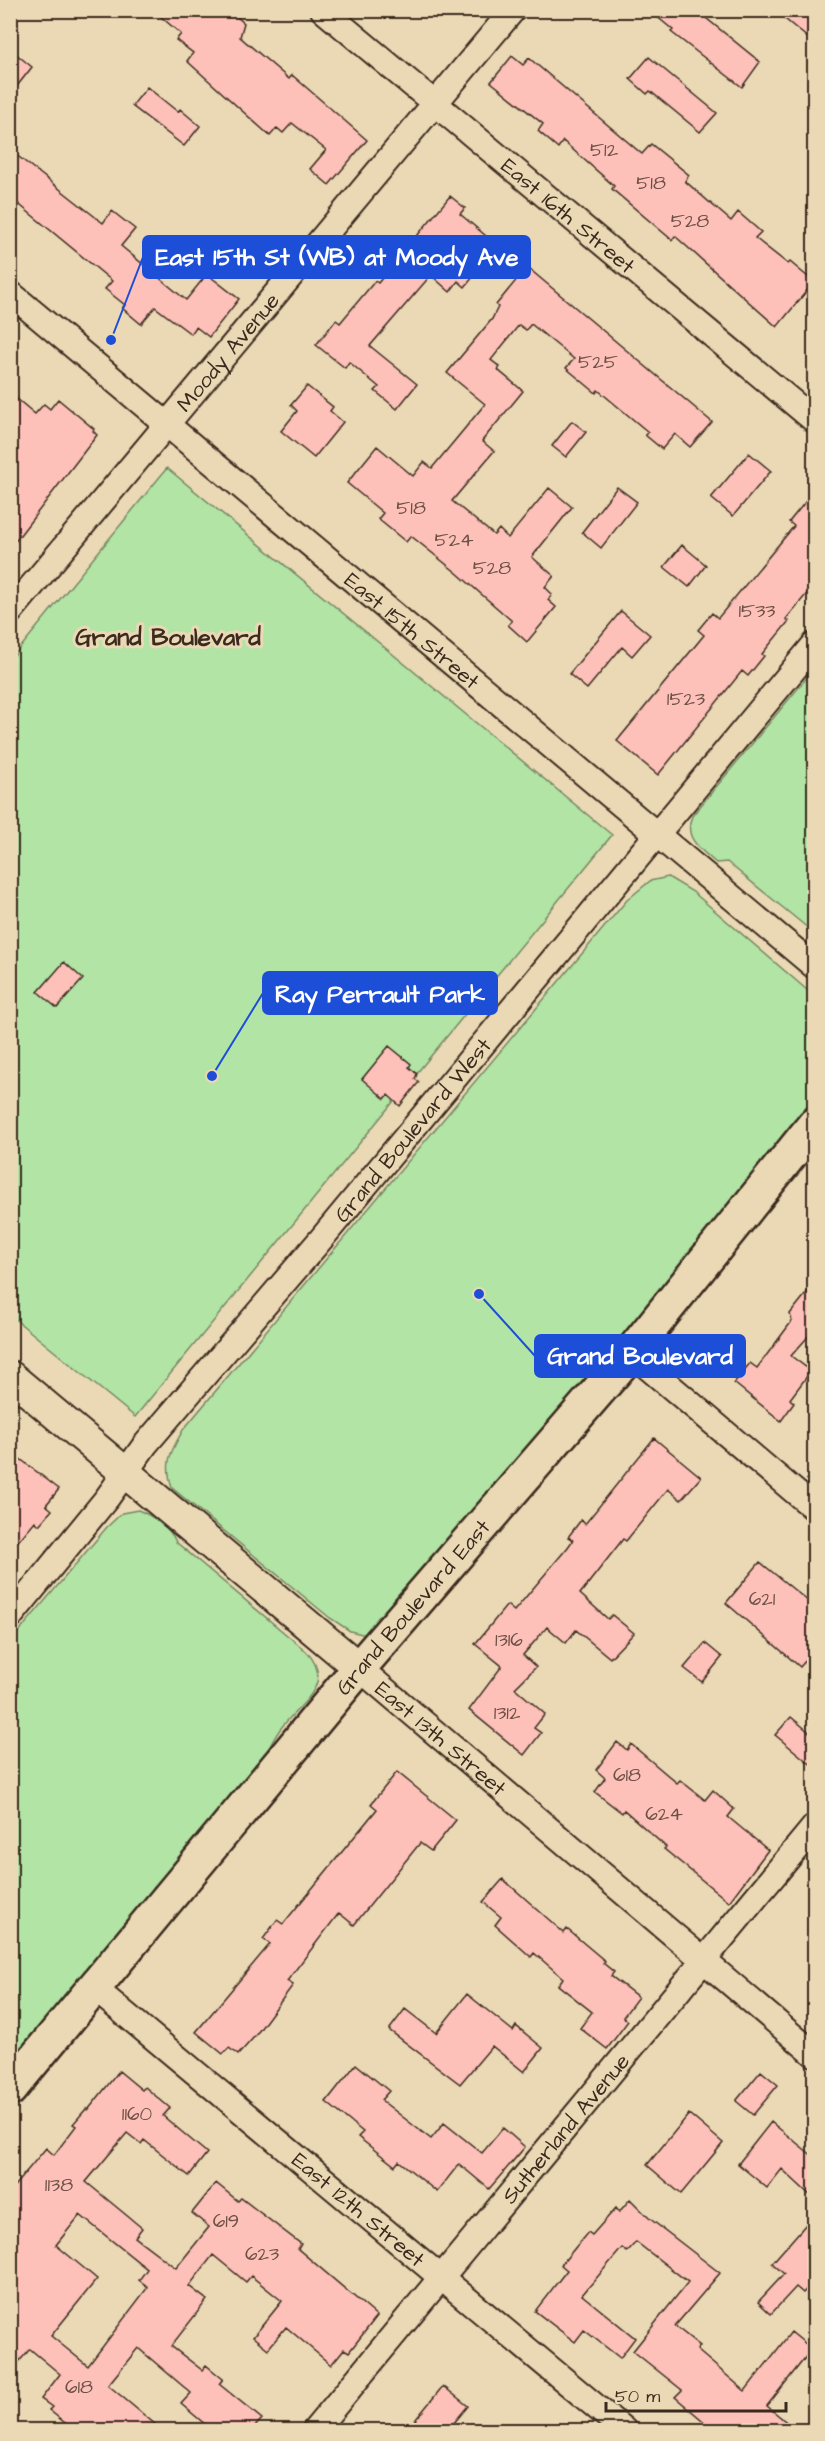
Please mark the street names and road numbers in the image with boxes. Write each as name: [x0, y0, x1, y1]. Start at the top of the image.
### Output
street label: East 16th Street: [494, 151, 641, 281]
street label: Moody Avenue: [170, 287, 287, 419]
street label: East 15th Street: [337, 565, 486, 697]
street label: Grand Boulevard West: [327, 1031, 499, 1230]
street label: Grand Boulevard East: [329, 1513, 498, 1702]
street label: East 13th Street: [368, 1674, 513, 1804]
street label: Sutherland Avenue: [495, 2047, 638, 2211]
street label: East 12th Street: [285, 2145, 431, 2275]

